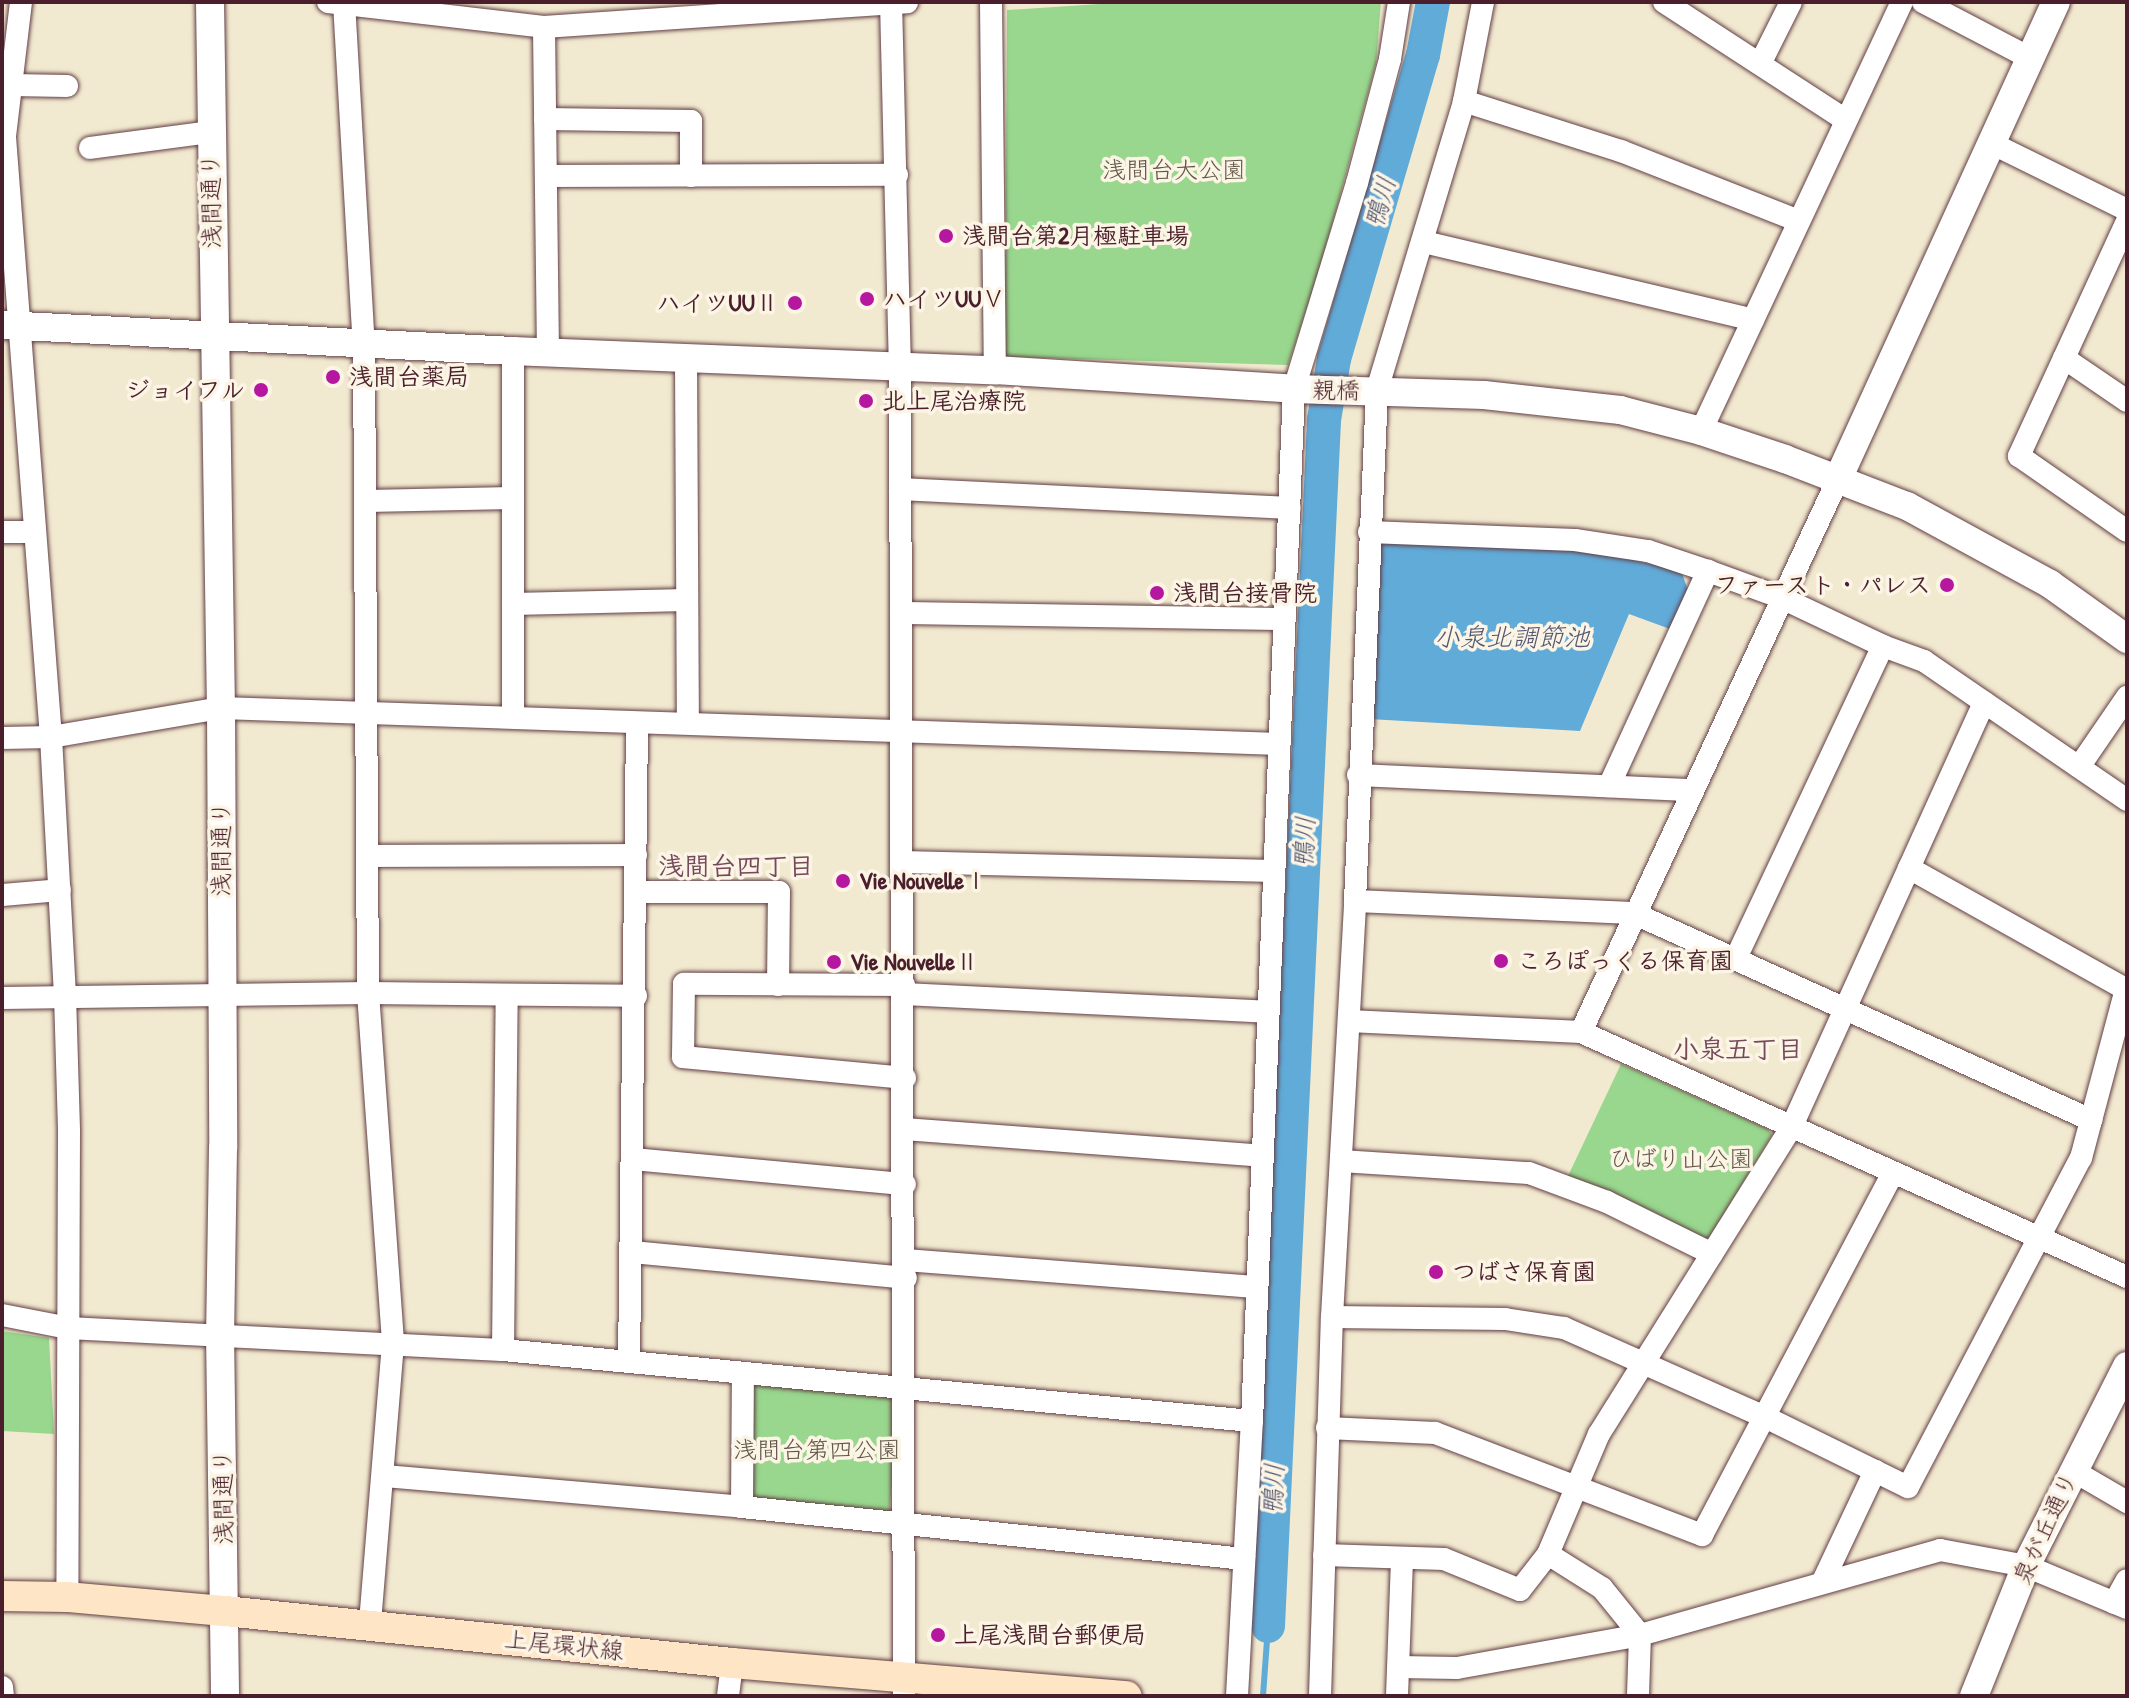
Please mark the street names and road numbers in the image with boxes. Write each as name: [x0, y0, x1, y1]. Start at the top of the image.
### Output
street label: 浅間通り: [196, 153, 226, 249]
street label: 親橋: [1312, 375, 1360, 405]
street label: 浅間通り: [207, 801, 235, 897]
street label: 浅間通り: [208, 1449, 238, 1545]
street label: 泉が丘通り: [2007, 1468, 2083, 1588]
street label: 上尾環状線: [503, 1624, 625, 1666]

